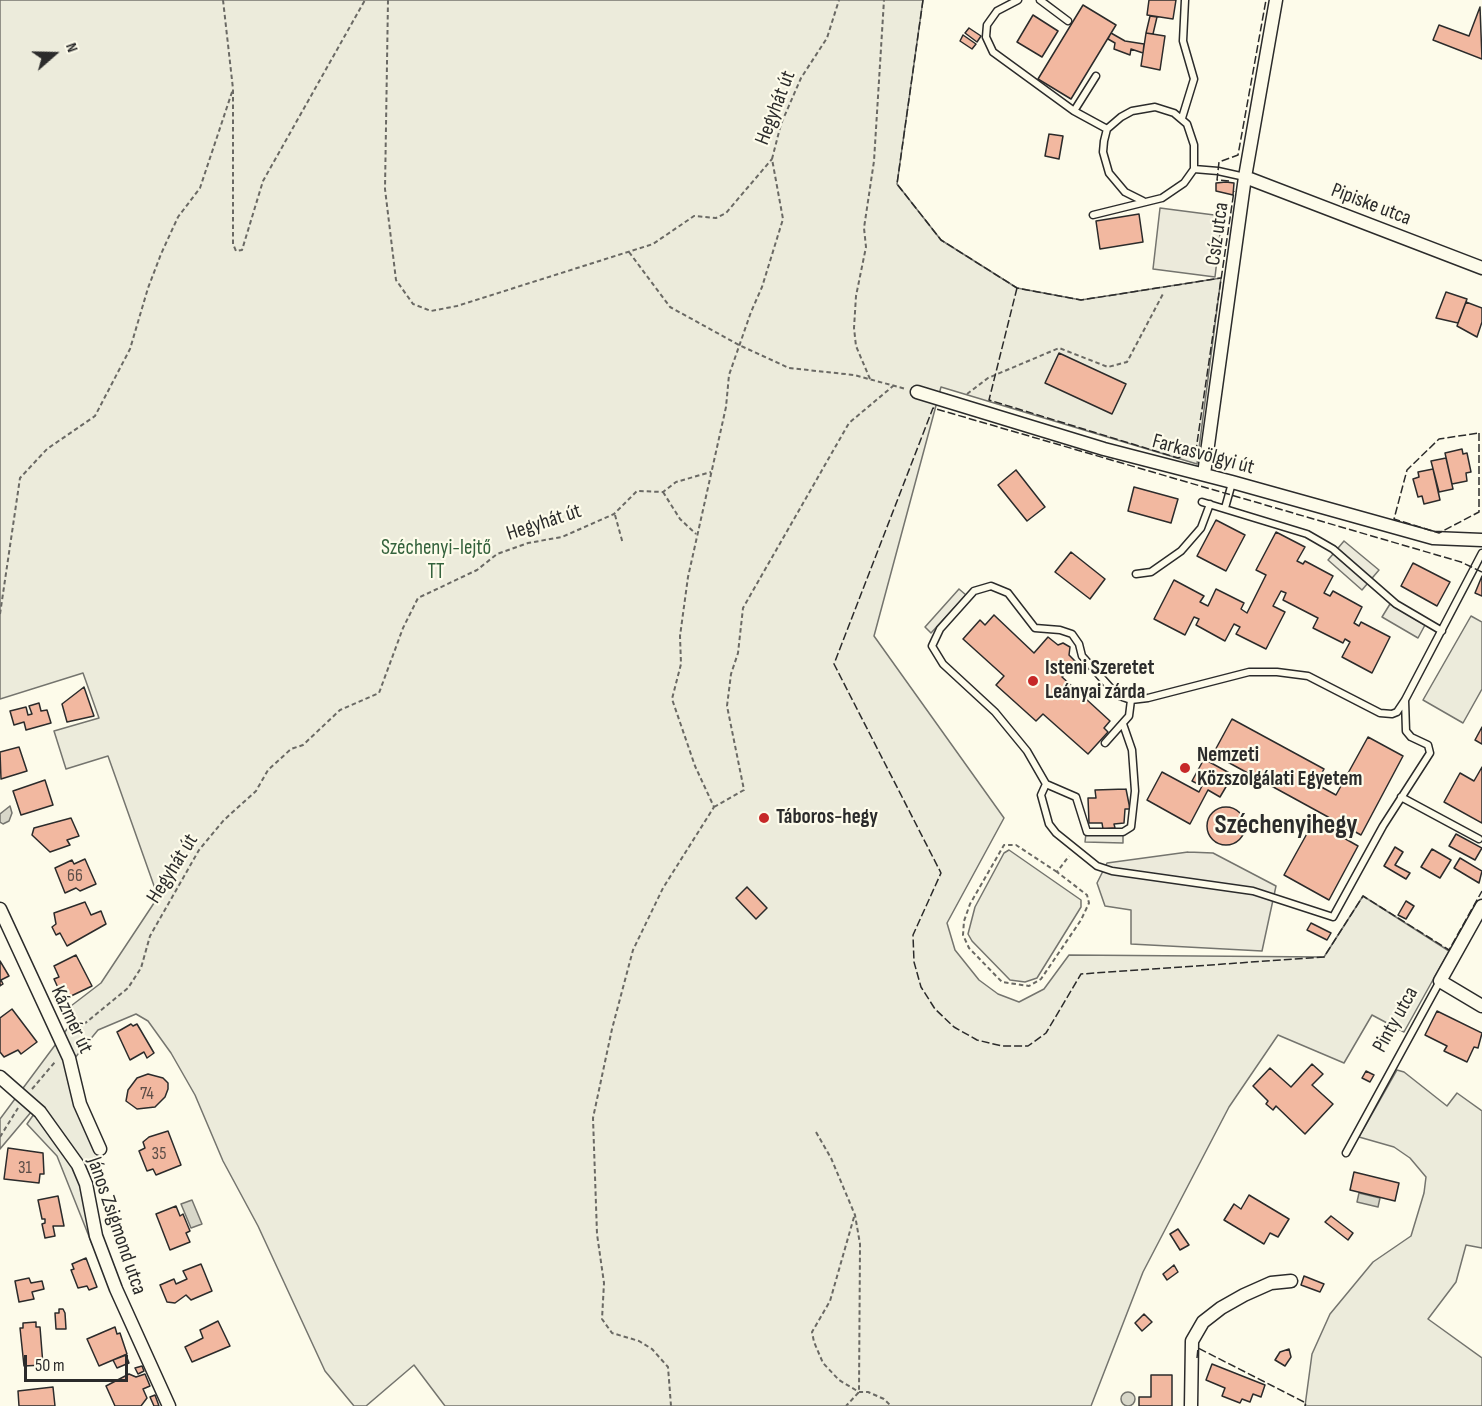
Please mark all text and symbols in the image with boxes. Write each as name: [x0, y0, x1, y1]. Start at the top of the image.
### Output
north arrow: [24, 24, 84, 84]
text: N: [61, 40, 82, 55]
street label: Hegyhát út: [750, 67, 802, 149]
street label: Pipiske utca: [1327, 178, 1415, 232]
street label: Csíz utca: [1201, 201, 1235, 267]
street label: Farkasvölgyi út: [1149, 429, 1257, 481]
street label: Hegyhát út: [503, 499, 585, 547]
park label: Széchenyi-lejtő TT: [381, 536, 491, 586]
place label: Isteni Szeretet Leányai zárda: [1045, 656, 1154, 706]
marker: Isteni Szeretet Leányai zárda: [1026, 674, 1040, 688]
place label: Nemzeti Közszolgálati Egyetem: [1197, 743, 1362, 793]
marker: Nemzeti Közszolgálati Egyetem: [1178, 761, 1192, 775]
place label: Táboros-hegy: [776, 805, 878, 831]
district label: Széchenyihegy: [1215, 810, 1357, 842]
marker: Táboros-hegy: [757, 811, 771, 825]
street label: Hegyhát út: [142, 830, 204, 908]
house number: 66: [67, 865, 83, 887]
street label: Kázmér út: [44, 982, 98, 1058]
street label: Pinty utca: [1368, 983, 1424, 1057]
house number: 74: [140, 1083, 154, 1105]
house number: 35: [152, 1143, 166, 1165]
street label: János Zsigmond utca: [81, 1154, 151, 1298]
house number: 31: [18, 1157, 32, 1179]
scale bar: [27, 1343, 130, 1381]
text: 50 m: [35, 1355, 65, 1376]

